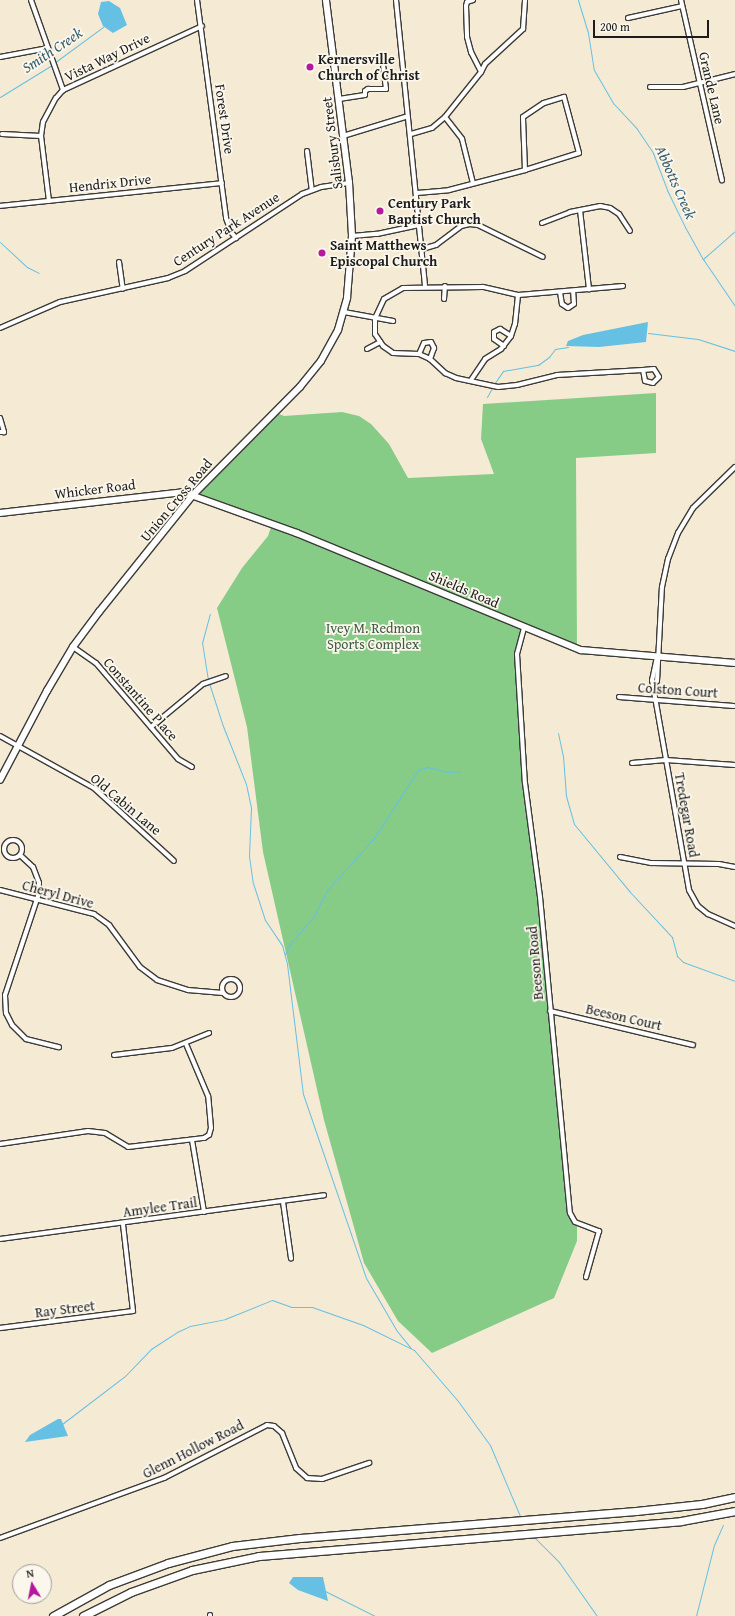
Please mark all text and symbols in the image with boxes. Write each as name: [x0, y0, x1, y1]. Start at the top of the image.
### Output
scale bar: [595, 12, 711, 38]
text: 200 m: [600, 18, 630, 35]
water label: Smith Creek: [19, 23, 85, 77]
street label: Vista Way Drive: [62, 29, 152, 85]
street label: Grande Lane: [696, 50, 728, 126]
place label: Kernersville Church of Christ: [318, 51, 420, 84]
marker: Kernersville Church of Christ: [305, 62, 315, 72]
street label: Forest Drive: [212, 83, 238, 155]
street label: Salisbury Street: [318, 96, 346, 190]
water label: Abbotts Creek: [652, 142, 700, 222]
street label: Hendrix Drive: [68, 170, 152, 196]
street label: Century Park Avenue: [170, 188, 282, 270]
place label: Century Park Baptist Church: [388, 195, 481, 228]
marker: Century Park Baptist Church: [375, 206, 385, 216]
place label: Saint Matthews Episcopal Church: [330, 237, 437, 270]
marker: Saint Matthews Episcopal Church: [317, 248, 327, 258]
street label: Union Cross Road: [136, 455, 216, 545]
street label: Whicker Road: [54, 476, 136, 502]
street label: Shields Road: [426, 567, 502, 611]
park label: Ivey M. Redmon Sports Complex: [326, 620, 420, 652]
street label: Constantine Place: [100, 654, 182, 744]
street label: Colston Court: [637, 679, 719, 701]
street label: Old Cabin Lane: [87, 770, 165, 838]
street label: Tredegar Road: [671, 771, 703, 859]
street label: Cheryl Drive: [20, 876, 96, 912]
street label: Beeson Road: [523, 925, 547, 1001]
street label: Beeson Court: [584, 1000, 664, 1034]
street label: Amylee Trail: [122, 1193, 198, 1221]
street label: Ray Street: [34, 1297, 96, 1321]
street label: Glenn Hollow Road: [140, 1416, 246, 1482]
north arrow: [12, 1564, 52, 1604]
text: N: [25, 1565, 35, 1582]

